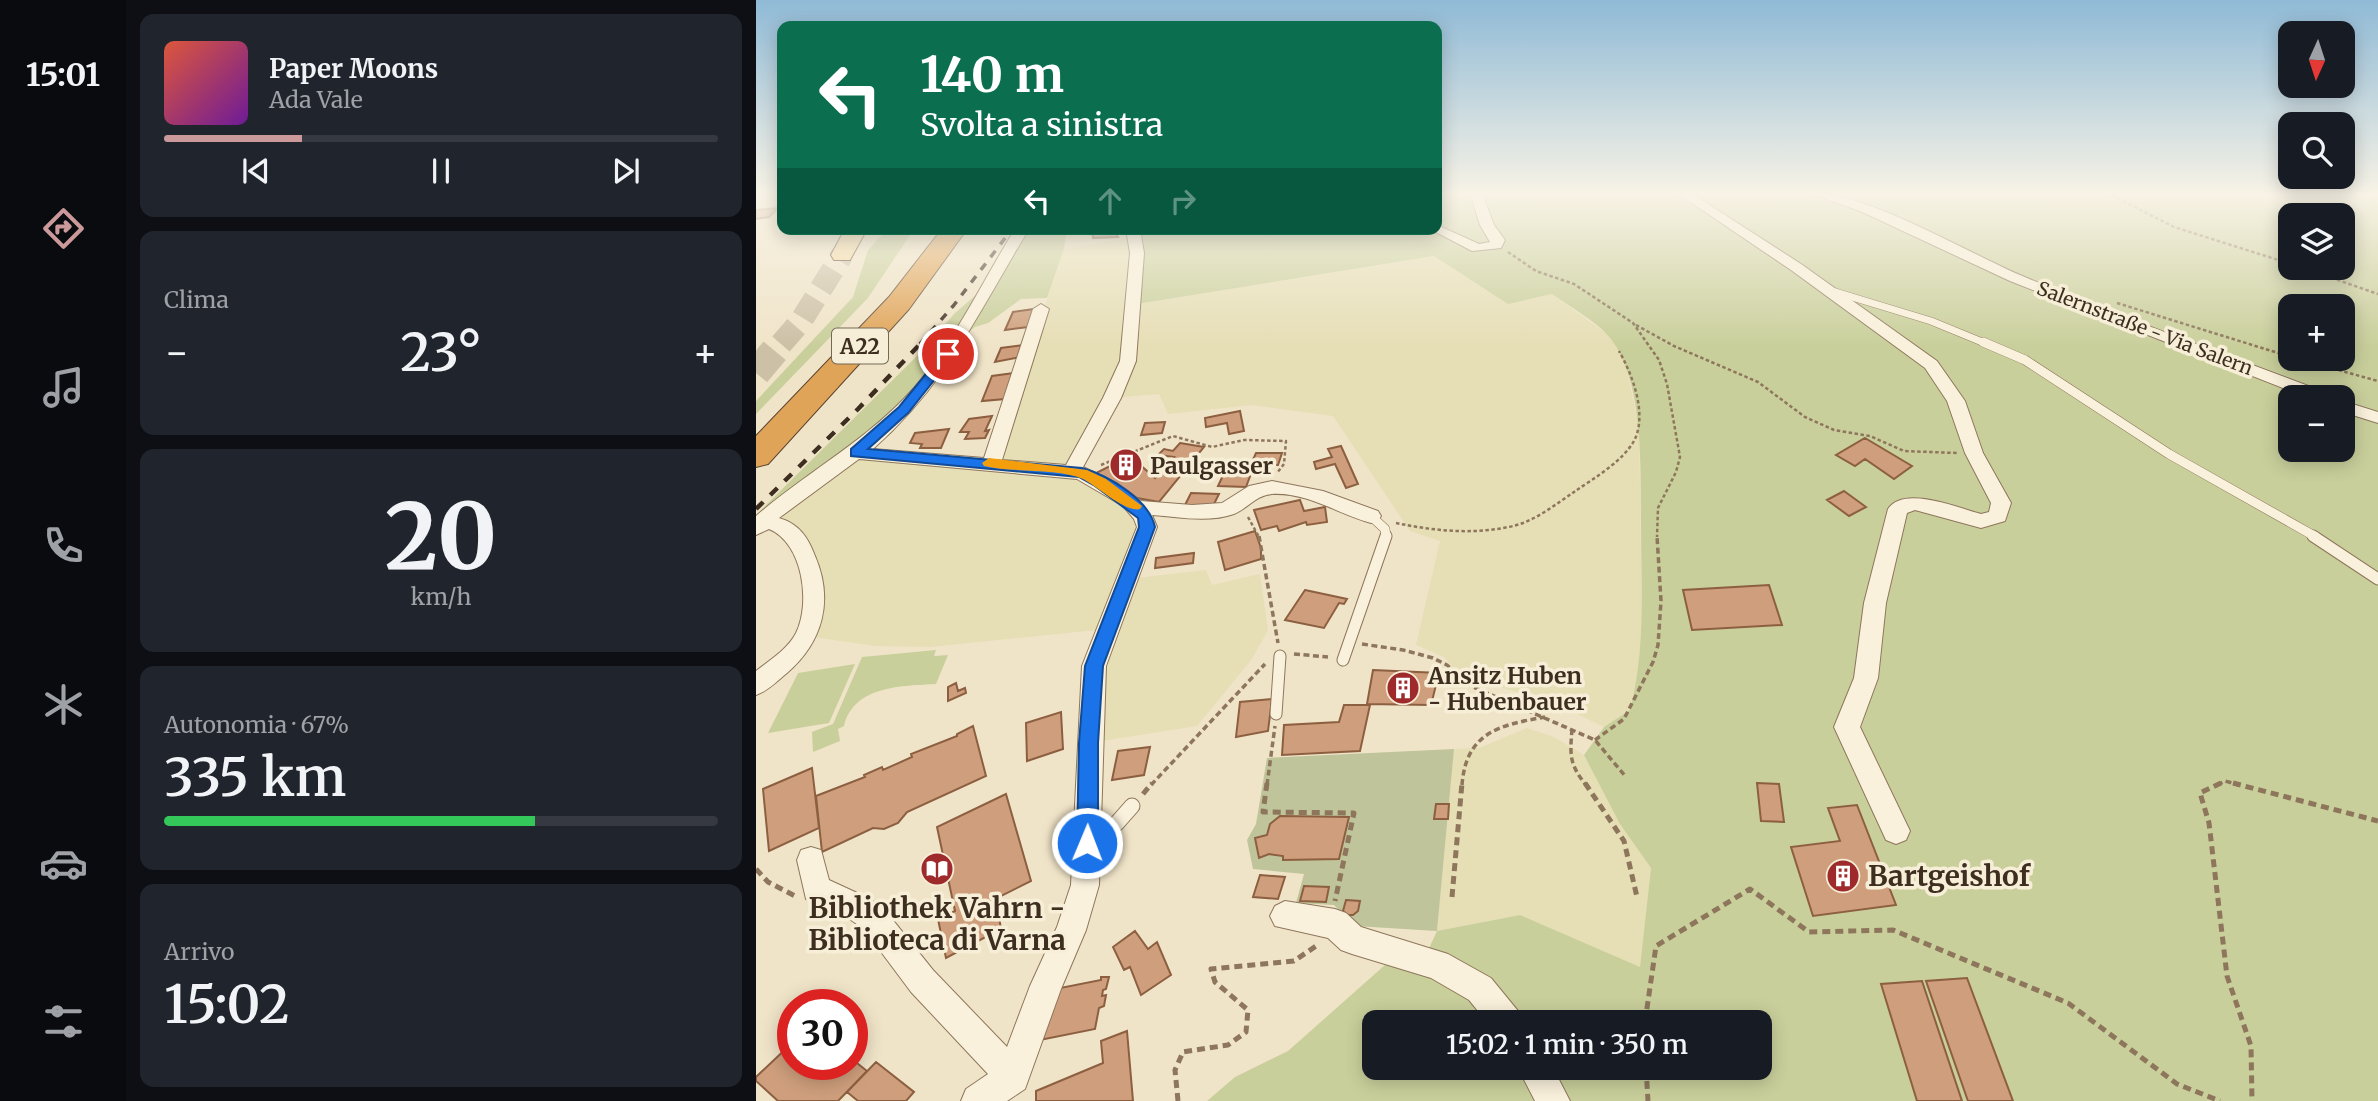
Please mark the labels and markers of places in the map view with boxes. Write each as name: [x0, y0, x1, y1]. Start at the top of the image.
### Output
pin: [918, 324, 978, 384]
building icon: Paulgasser: [1107, 446, 1145, 484]
place label: Paulgasser: [1150, 451, 1274, 480]
place label: Ansitz Huben - Hubenbauer: [1427, 661, 1587, 716]
building icon: Ansitz Huben - Hubenbauer: [1384, 669, 1422, 707]
library icon: Bibliothek Vahrn - Biblioteca di Varna: [918, 850, 956, 888]
building icon: Bartgeishof: [1824, 857, 1862, 895]
place label: Bartgeishof: [1868, 858, 2032, 894]
place label: Bibliothek Vahrn - Biblioteca di Varna: [808, 890, 1066, 958]

